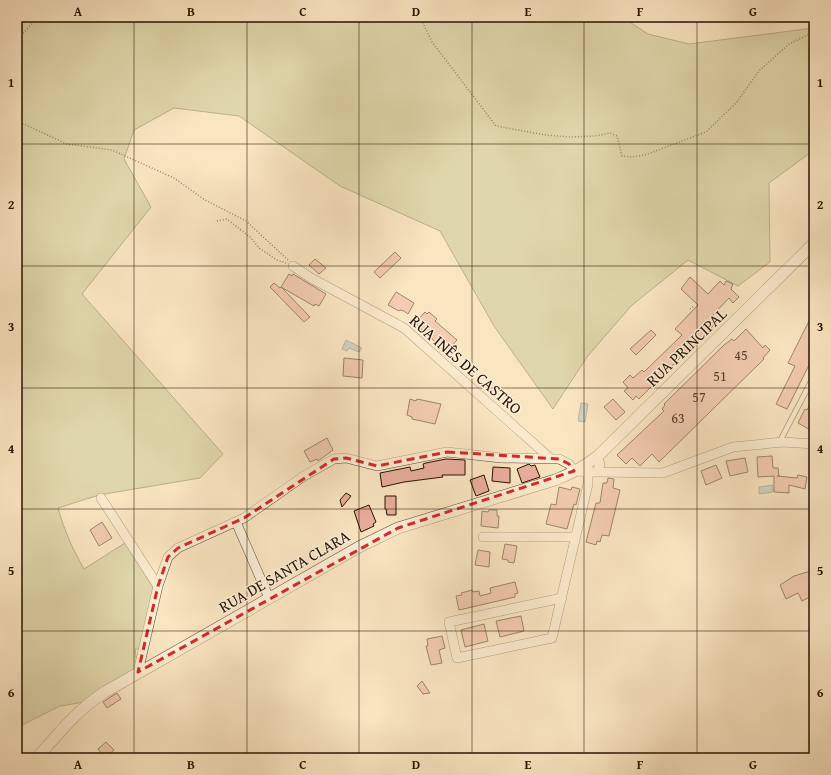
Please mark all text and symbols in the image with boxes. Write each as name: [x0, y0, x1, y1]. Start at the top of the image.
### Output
text: A: [74, 2, 83, 21]
text: B: [187, 2, 195, 21]
text: C: [299, 2, 307, 21]
text: D: [412, 2, 420, 21]
text: E: [525, 2, 532, 21]
text: F: [637, 2, 644, 21]
text: G: [749, 2, 757, 21]
text: 1: [8, 73, 14, 92]
text: 1: [817, 73, 823, 92]
text: 2: [8, 195, 15, 214]
text: 2: [817, 195, 824, 214]
street label: RUA PRINCIPAL: [640, 302, 732, 392]
street label: RUA INÊS DE CASTRO: [405, 308, 528, 420]
text: 3: [8, 317, 14, 336]
text: 3: [817, 317, 823, 336]
house number: 45: [734, 345, 748, 365]
house number: 51: [713, 366, 727, 386]
house number: 57: [692, 387, 706, 407]
house number: 63: [671, 408, 685, 428]
text: 4: [8, 439, 15, 458]
text: 4: [817, 439, 824, 458]
street label: RUA DE SANTA CLARA: [214, 523, 354, 618]
text: 5: [8, 561, 15, 580]
text: 5: [817, 561, 824, 580]
text: 6: [8, 683, 15, 702]
text: 6: [817, 683, 824, 702]
text: A: [74, 755, 83, 774]
text: B: [187, 755, 195, 774]
text: C: [299, 755, 307, 774]
text: D: [412, 755, 420, 774]
text: E: [525, 755, 532, 774]
text: F: [637, 755, 644, 774]
text: G: [749, 755, 757, 774]

